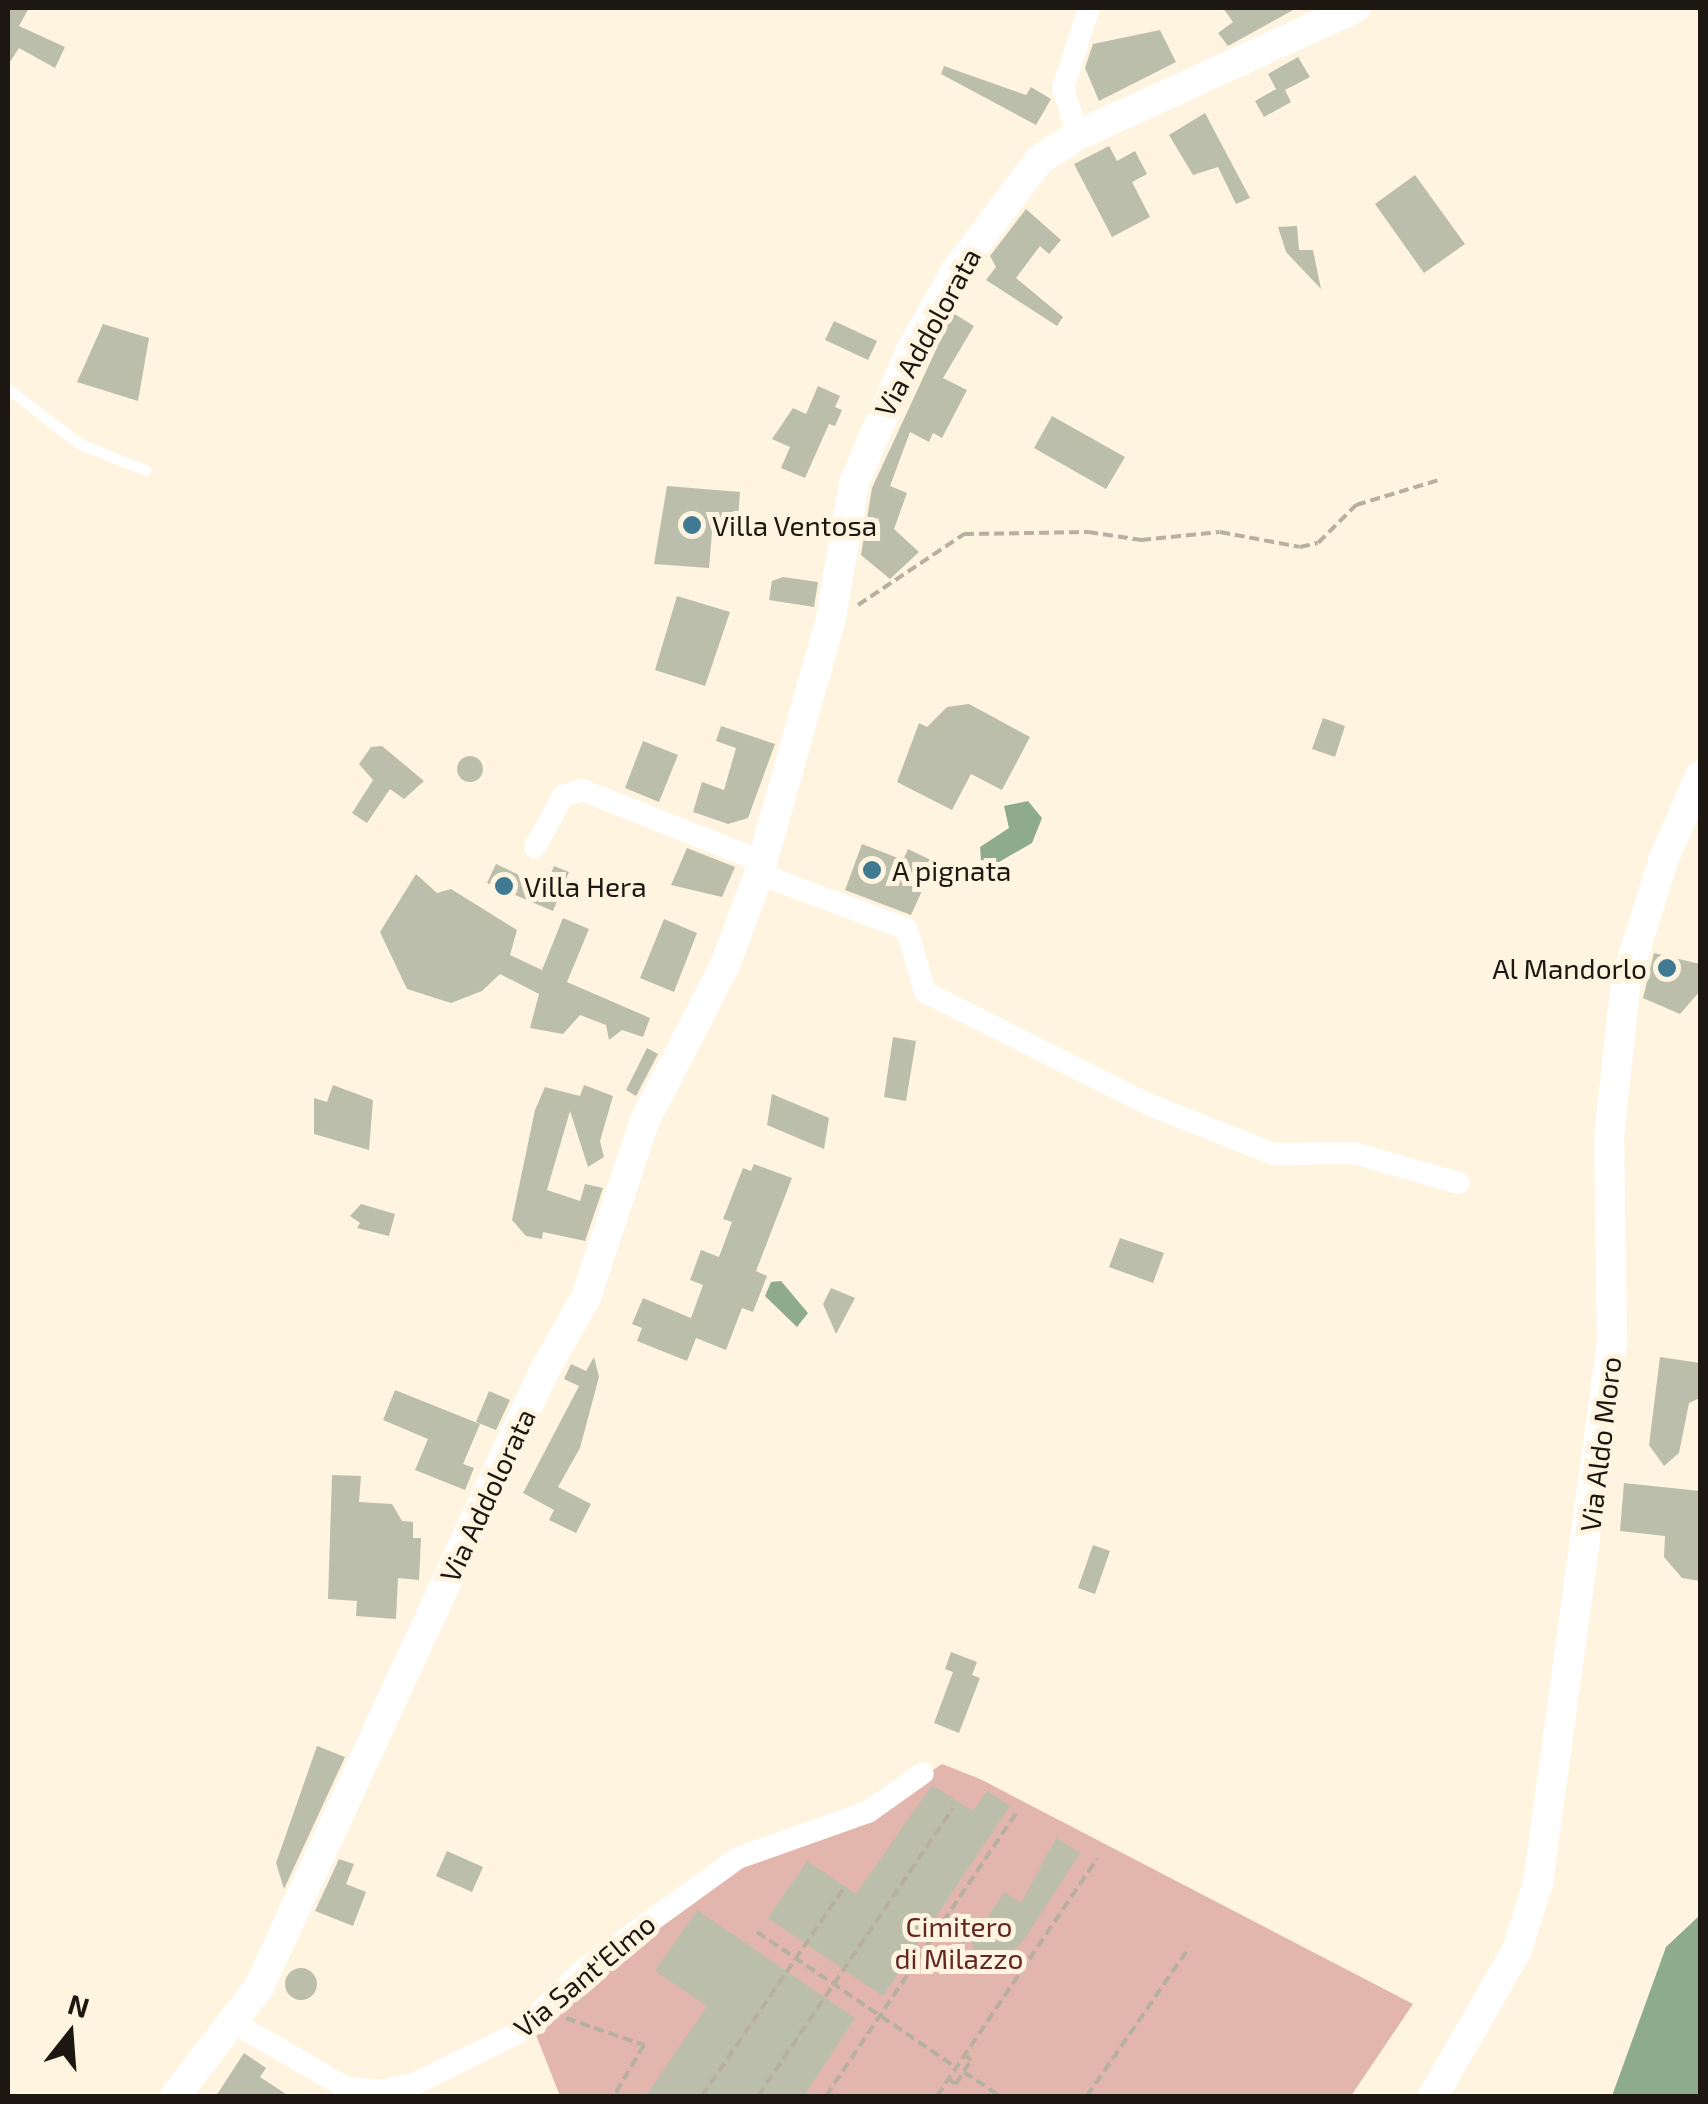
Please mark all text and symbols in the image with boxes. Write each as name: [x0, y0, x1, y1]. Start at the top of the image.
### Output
street label: Via Addolorata: [867, 242, 987, 422]
place label: Villa Ventosa: [712, 508, 878, 542]
marker: Villa Ventosa: [681, 514, 703, 536]
place label: A pignata: [892, 853, 1012, 887]
marker: A pignata: [861, 859, 883, 881]
place label: Villa Hera: [524, 869, 647, 903]
marker: Villa Hera: [493, 875, 515, 897]
place label: Al Mandorlo: [1491, 951, 1647, 985]
marker: Al Mandorlo: [1656, 957, 1678, 979]
street label: Via Aldo Moro: [1573, 1354, 1627, 1534]
street label: Via Addolorata: [432, 1403, 542, 1587]
street label: Via Sant'Elmo: [507, 1906, 661, 2044]
park label: Cimitero di Milazzo: [895, 1909, 1023, 1975]
north arrow: [20, 1984, 120, 2084]
text: N: [64, 1986, 93, 2025]

